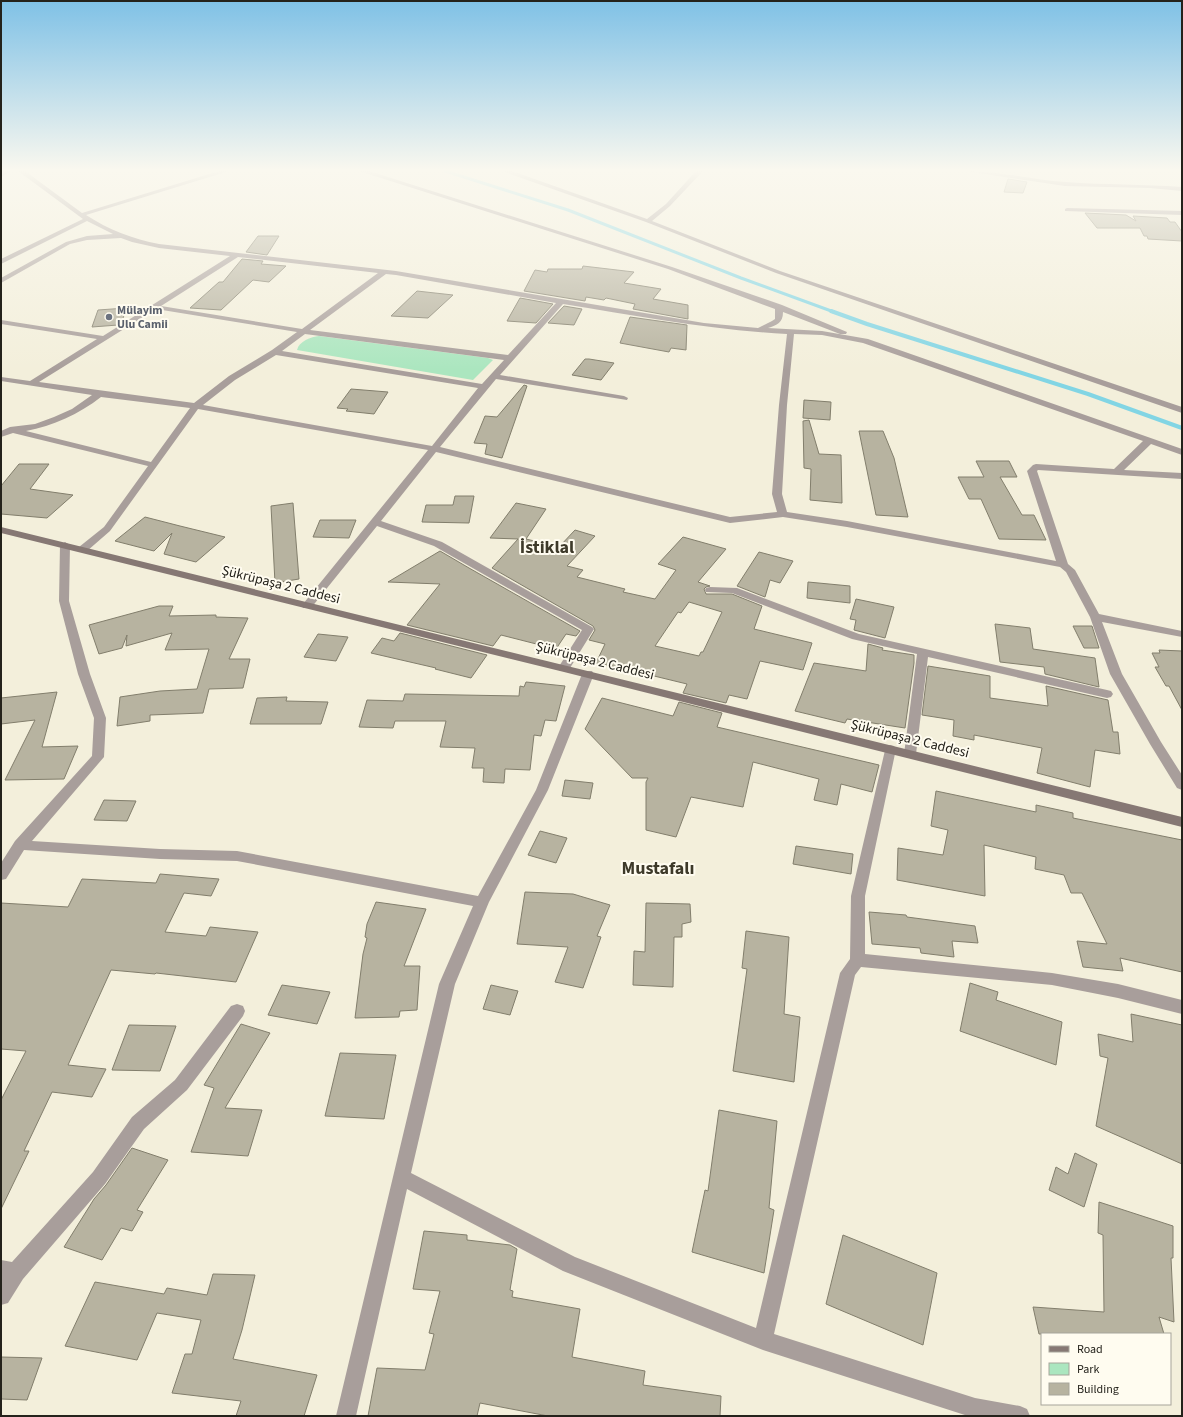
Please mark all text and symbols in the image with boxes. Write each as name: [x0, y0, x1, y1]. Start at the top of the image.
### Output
place label: Mülayim Ulu Camii: [117, 302, 168, 333]
marker: Mülayim Ulu Camii: [104, 312, 114, 322]
district label: İstiklal: [520, 535, 574, 560]
street label: Şükrüpaşa 2 Caddesi: [219, 561, 342, 609]
street label: Şükrüpaşa 2 Caddesi: [533, 637, 656, 685]
street label: Şükrüpaşa 2 Caddesi: [848, 715, 971, 763]
district label: Mustafalı: [622, 856, 694, 881]
legend: [1041, 1333, 1171, 1405]
text: Road: [1077, 1341, 1103, 1358]
text: Park: [1077, 1361, 1099, 1378]
text: Building: [1077, 1381, 1119, 1398]

